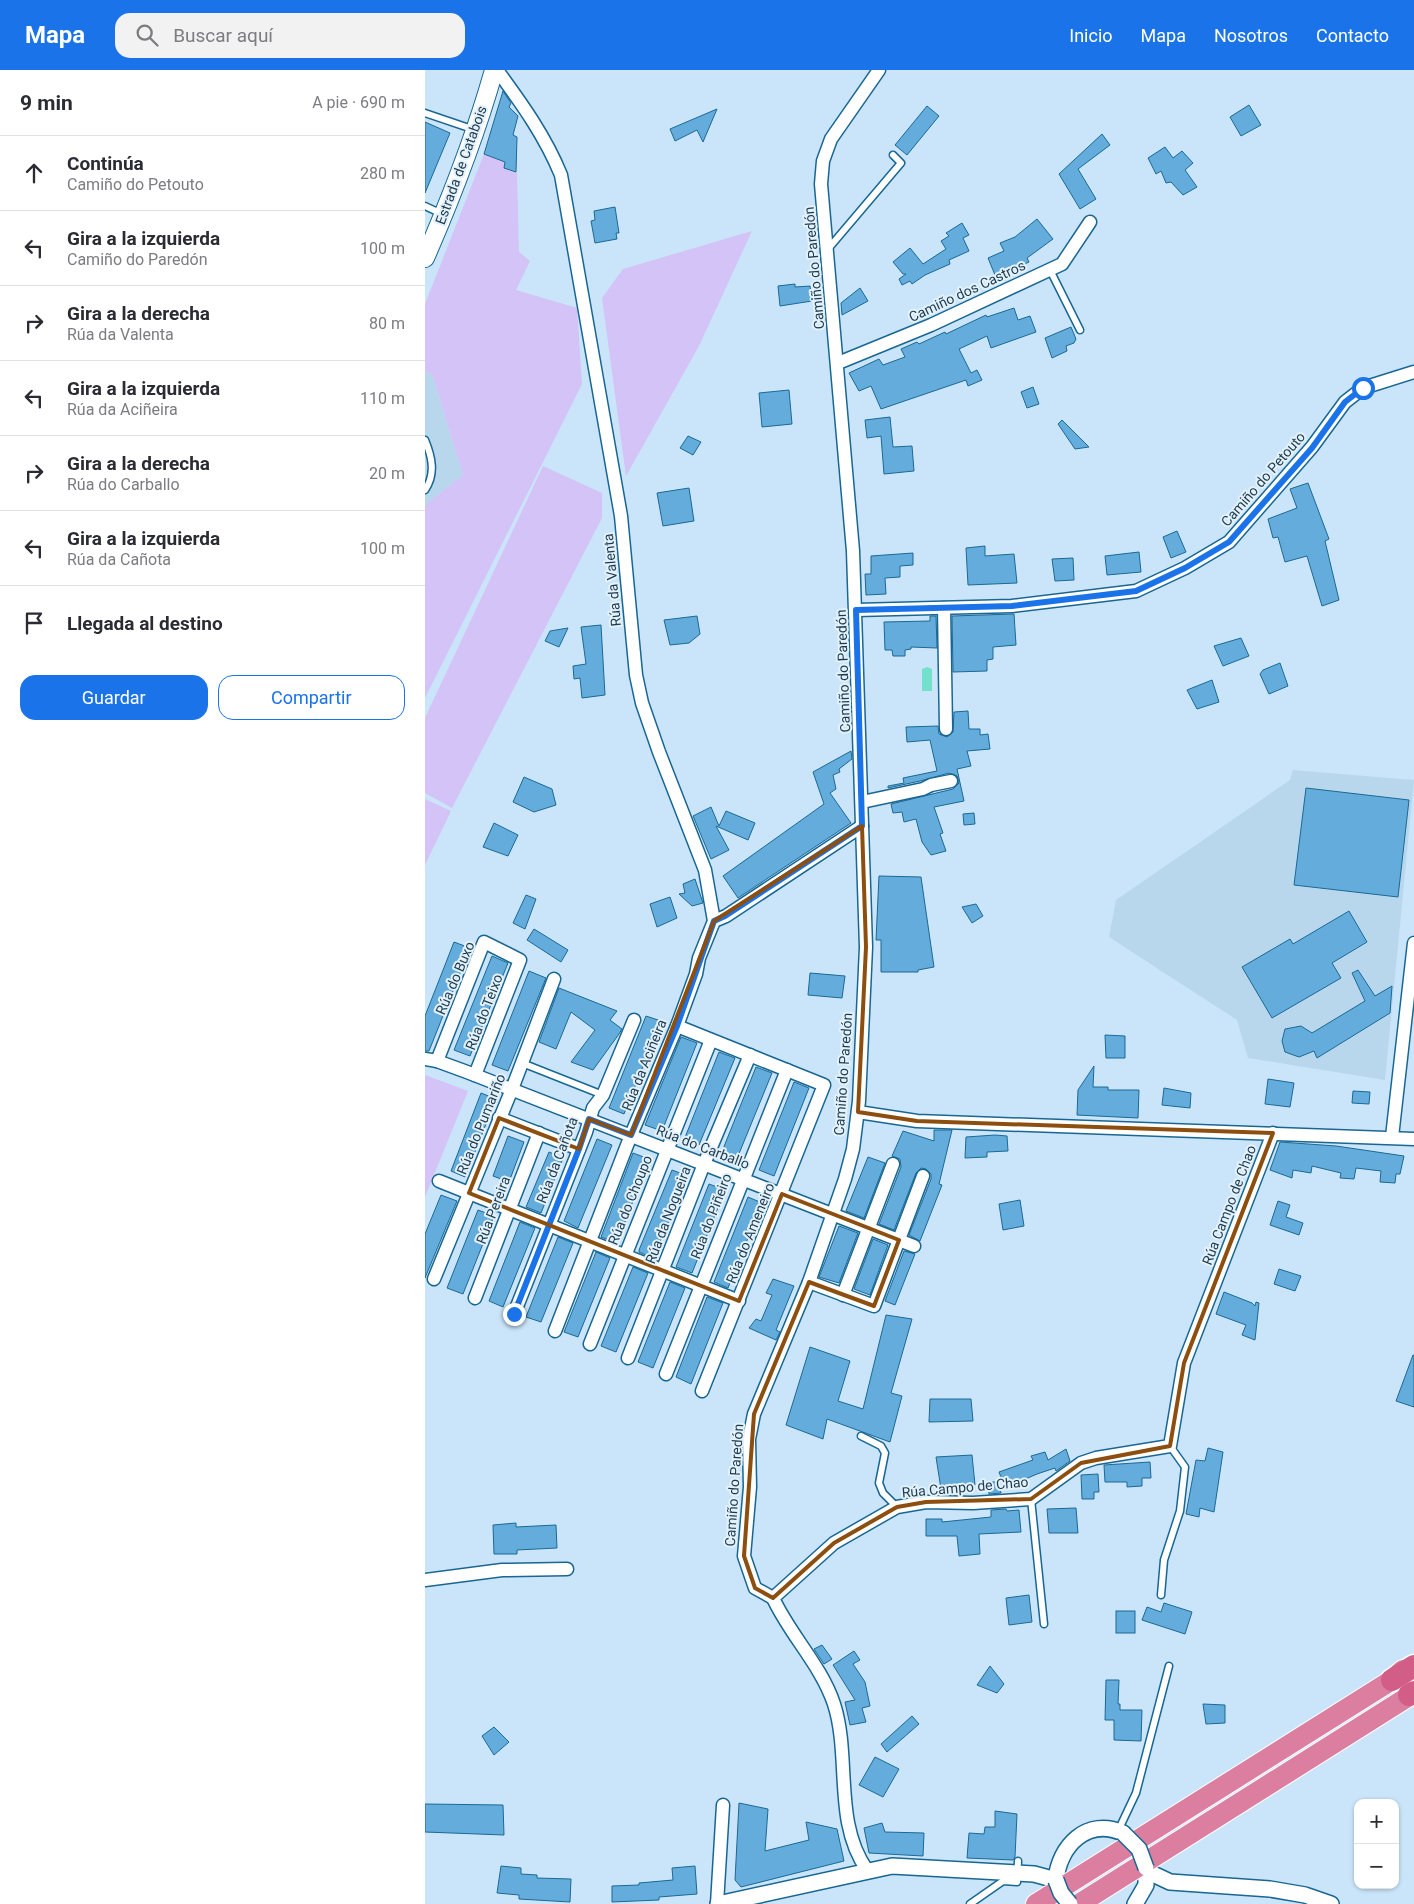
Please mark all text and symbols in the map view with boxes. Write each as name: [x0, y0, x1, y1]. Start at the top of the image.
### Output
search box: [115, 13, 465, 58]
text: Mapa: [25, 21, 85, 49]
icon: search: [133, 21, 161, 49]
text: Buscar aquí: [173, 24, 273, 47]
text: Inicio: [1069, 25, 1113, 46]
text: Mapa: [1141, 25, 1186, 46]
text: Nosotros: [1214, 25, 1288, 46]
text: Contacto: [1316, 25, 1389, 46]
text: 9 min: [20, 91, 73, 115]
text: A pie · 690 m: [312, 93, 405, 112]
street label: Estrada de Catabois: [432, 104, 490, 226]
text: Continúa: [67, 152, 144, 175]
icon: ahead: [20, 159, 48, 187]
text: 280 m: [360, 164, 405, 183]
text: Camiño do Petouto: [67, 175, 204, 194]
street label: Camiño do Paredón: [801, 206, 827, 330]
text: Gira a la izquierda: [67, 227, 220, 250]
icon: left: [20, 234, 48, 262]
text: 100 m: [360, 239, 405, 258]
text: Camiño do Paredón: [67, 250, 208, 269]
street label: Camiño dos Castros: [906, 257, 1028, 325]
text: Gira a la derecha: [67, 302, 210, 325]
icon: right: [20, 309, 48, 337]
text: 80 m: [369, 314, 405, 333]
text: Rúa da Valenta: [67, 325, 174, 344]
text: Gira a la izquierda: [67, 377, 220, 400]
route start: [1352, 377, 1375, 400]
icon: left: [20, 384, 48, 412]
text: 110 m: [360, 389, 405, 408]
text: Rúa da Aciñeira: [67, 400, 178, 419]
street label: Camiño do Petouto: [1218, 429, 1308, 529]
text: Gira a la derecha: [67, 452, 210, 475]
icon: right: [20, 459, 48, 487]
text: 20 m: [369, 464, 405, 483]
text: Rúa do Carballo: [67, 475, 180, 494]
text: Gira a la izquierda: [67, 527, 220, 550]
street label: Rúa da Valenta: [600, 533, 624, 627]
icon: left: [20, 534, 48, 562]
text: 100 m: [360, 539, 405, 558]
text: Rúa da Cañota: [67, 550, 171, 569]
icon: arrive: [20, 609, 48, 637]
street label: Camiño do Paredón: [833, 609, 853, 733]
text: Llegada al destino: [67, 612, 223, 635]
button: Guardar: [20, 675, 208, 720]
button: Compartir: [218, 675, 405, 720]
street label: Rúa do Buxo: [432, 939, 478, 1017]
street label: Rúa do Teixo: [462, 972, 506, 1052]
street label: Camiño do Paredón: [831, 1012, 855, 1136]
street label: Rúa da Aciñeira: [618, 1017, 670, 1113]
street label: Rúa do Pumariño: [454, 1071, 508, 1177]
street label: Rúa da Cañota: [533, 1115, 581, 1205]
street label: Rúa do Carballo: [654, 1122, 752, 1172]
street label: Rúa Campo de Chao: [1199, 1143, 1259, 1267]
street label: Rúa do Choupo: [605, 1153, 655, 1247]
street label: Rúa da Nogueira: [642, 1164, 694, 1266]
street label: Rúa do Piñeiro: [687, 1171, 735, 1261]
street label: Rúa Pereira: [473, 1174, 513, 1246]
street label: Rúa do Ameneiro: [723, 1180, 777, 1285]
route end: [503, 1303, 526, 1326]
street label: Camiño do Paredón: [722, 1423, 746, 1547]
street label: Rúa Campo de Chao: [901, 1473, 1029, 1501]
map controls: [1354, 1799, 1399, 1889]
button: +: [1354, 1799, 1399, 1844]
button: −: [1354, 1844, 1399, 1889]

